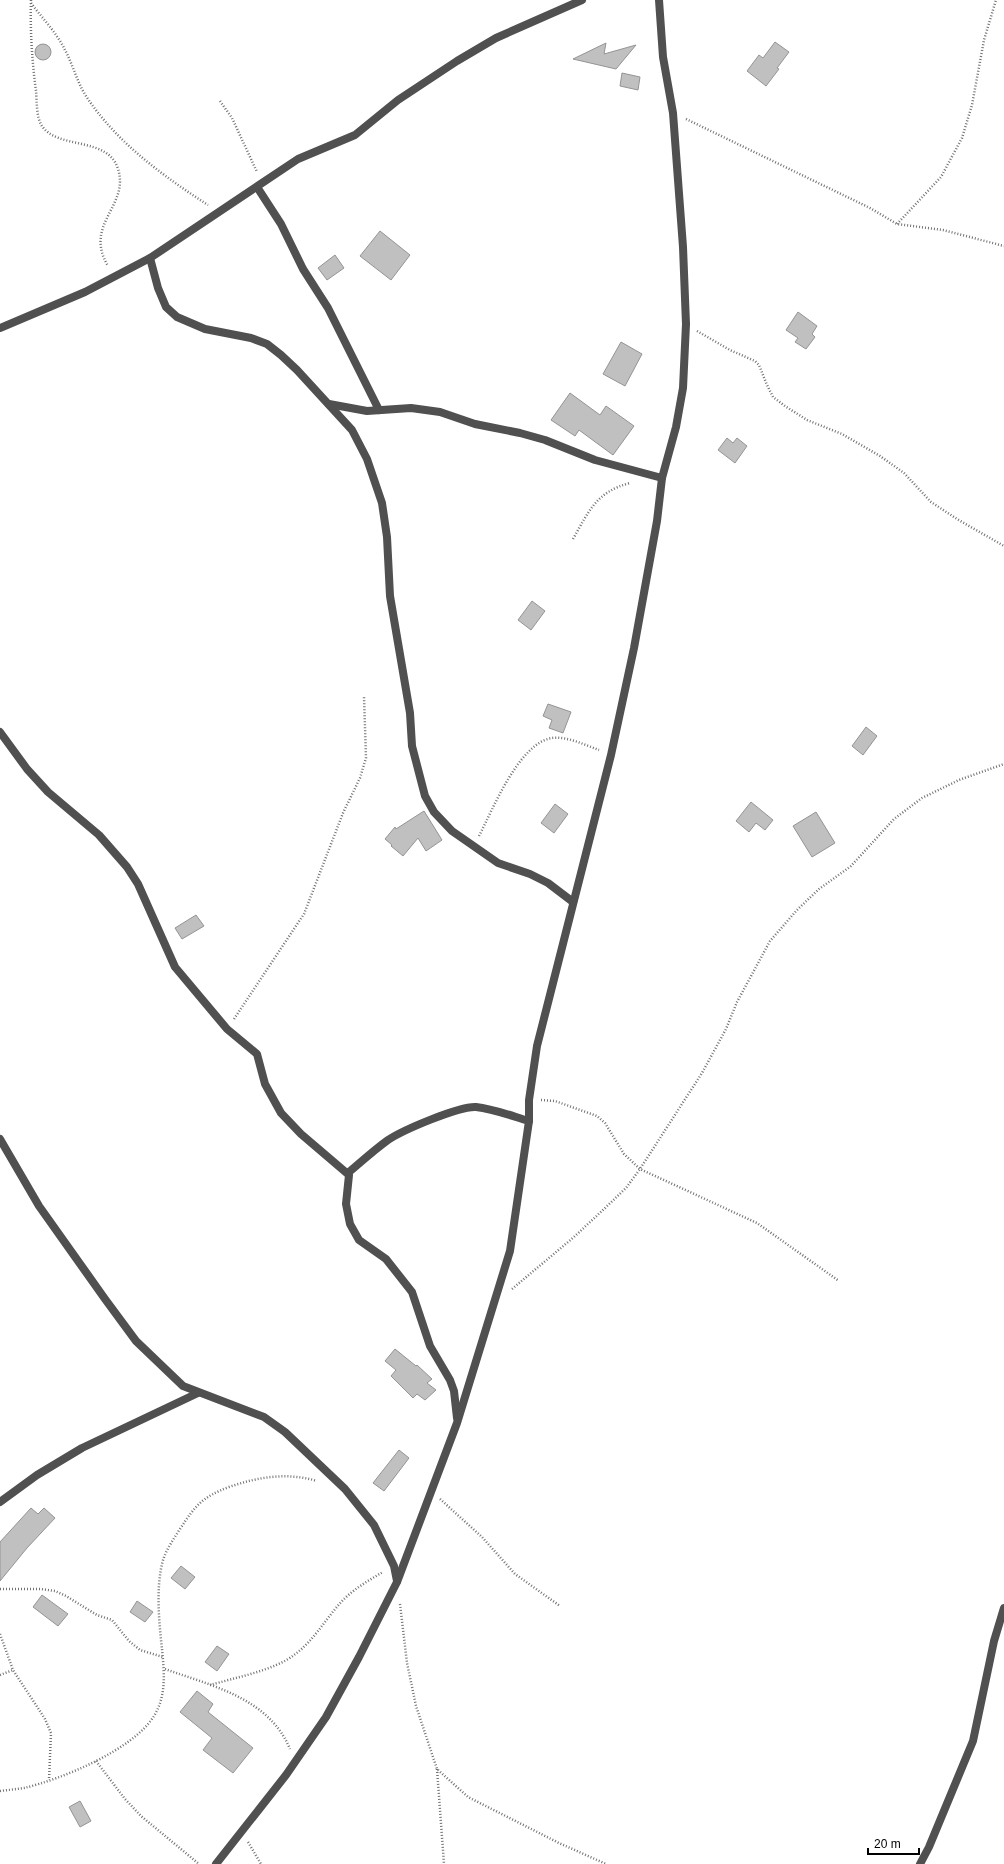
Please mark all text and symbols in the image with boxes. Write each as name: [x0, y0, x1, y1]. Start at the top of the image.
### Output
scale bar: [868, 1830, 919, 1856]
text: 20 m: [874, 1837, 901, 1851]

